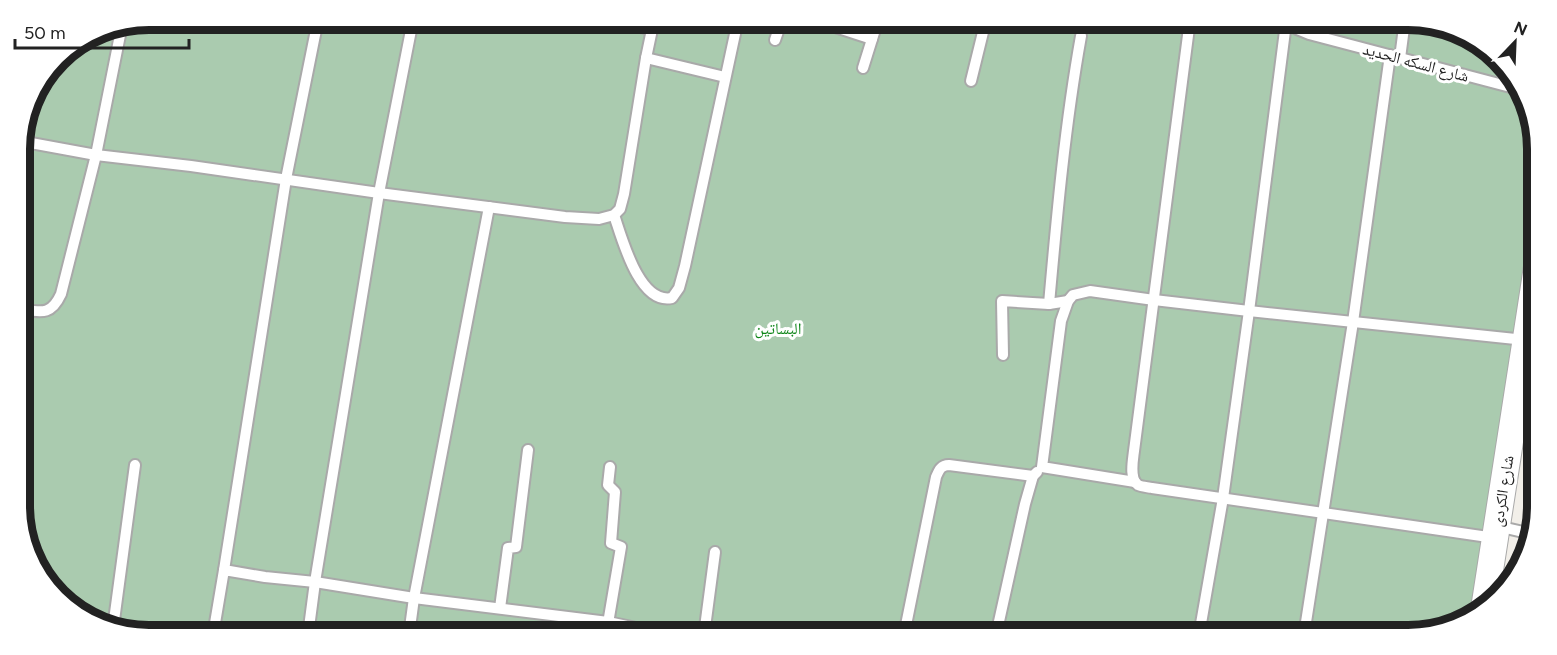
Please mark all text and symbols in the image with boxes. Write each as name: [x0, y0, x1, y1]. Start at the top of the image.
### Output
scale bar: [15, 12, 189, 50]
north arrow: [1485, 12, 1545, 72]
text: N: [1511, 17, 1530, 40]
text: 50 m: [24, 22, 66, 44]
street label: شارع السكه الحديد: [1360, 39, 1471, 87]
park label: البساتين: [754, 319, 802, 339]
street label: شارع الكردى: [1487, 454, 1518, 528]

